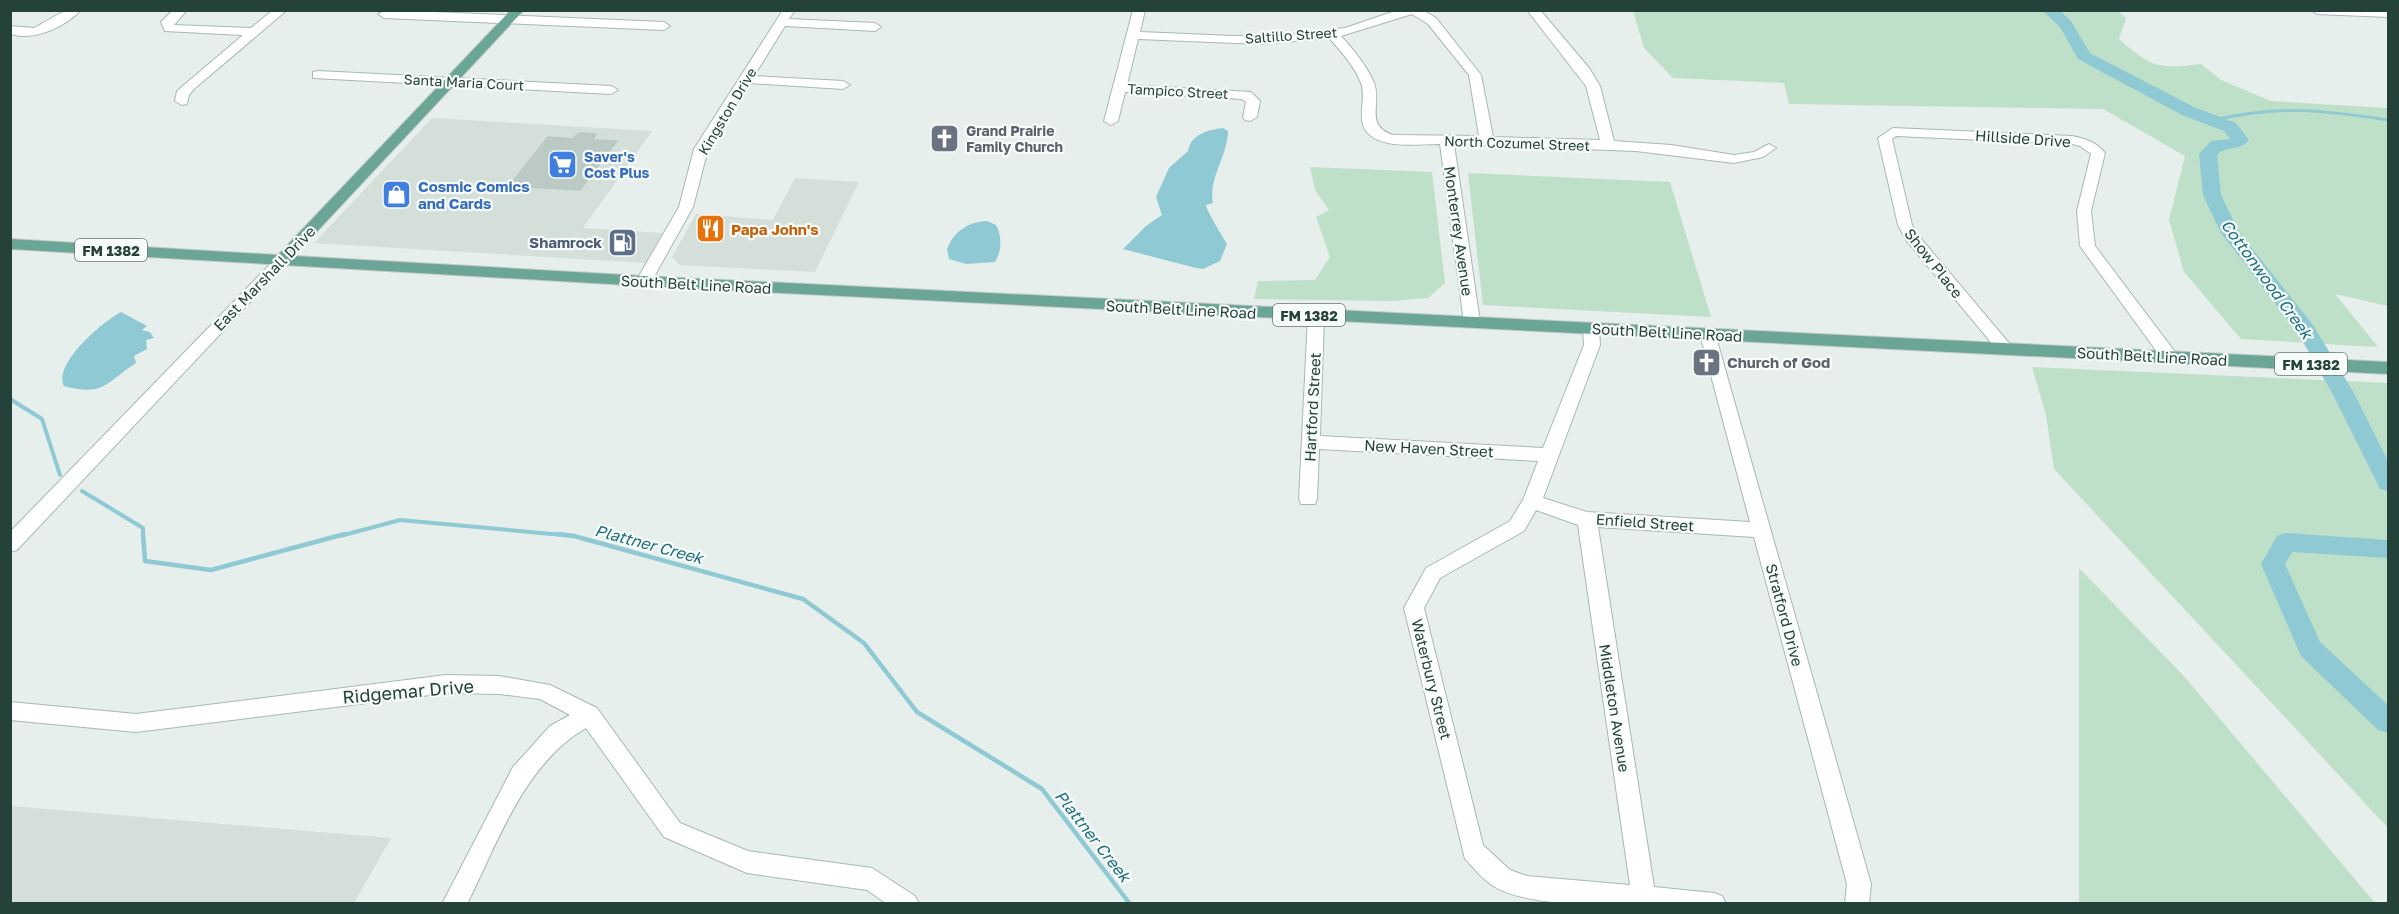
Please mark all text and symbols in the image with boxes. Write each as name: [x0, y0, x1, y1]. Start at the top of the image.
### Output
street label: Saltillo Street: [1244, 23, 1338, 47]
street label: Kingston Drive: [694, 64, 760, 158]
street label: Santa Maria Court: [403, 70, 525, 94]
street label: Tampico Street: [1127, 80, 1229, 102]
church icon: Grand Prairie Family Church: [929, 122, 961, 154]
place label: Grand Prairie Family Church: [966, 122, 1063, 155]
street label: Hillside Drive: [1975, 126, 2072, 150]
street label: North Cozumel Street: [1444, 132, 1590, 154]
supermarket icon: Saver's Cost Plus: [547, 148, 579, 180]
place label: Saver's Cost Plus: [584, 148, 650, 181]
street label: Monterrey Avenue: [1441, 165, 1477, 297]
place label: Cosmic Comics and Cards: [418, 177, 530, 212]
shop icon: Cosmic Comics and Cards: [381, 179, 413, 211]
restaurant icon: Papa John's: [694, 213, 726, 245]
water label: Cottonwood Creek: [2217, 215, 2318, 344]
place label: Papa John's: [731, 220, 819, 238]
street label: East Marshall Drive: [209, 222, 319, 334]
street label: Show Place: [1901, 225, 1967, 302]
fuel station icon: Shamrock: [607, 226, 639, 258]
place label: Shamrock: [529, 233, 602, 251]
road number: FM 1382: [75, 239, 147, 261]
street label: South Belt Line Road: [620, 271, 772, 297]
street label: South Belt Line Road: [1105, 296, 1257, 322]
road number: FM 1382: [1273, 304, 1345, 326]
street label: South Belt Line Road: [1591, 319, 1743, 345]
street label: South Belt Line Road: [2076, 343, 2228, 369]
church icon: Church of God: [1690, 346, 1722, 378]
street label: Hartford Street: [1300, 352, 1324, 462]
place label: Church of God: [1727, 353, 1830, 371]
road number: FM 1382: [2275, 353, 2347, 375]
street label: New Haven Street: [1364, 436, 1494, 460]
street label: Enfield Street: [1595, 510, 1695, 534]
water label: Plattner Creek: [593, 520, 707, 569]
street label: Stratford Drive: [1763, 562, 1807, 669]
street label: Waterbury Street: [1408, 617, 1456, 741]
street label: Middleton Avenue: [1596, 643, 1634, 774]
street label: Ridgemar Drive: [341, 674, 475, 708]
water label: Plattner Creek: [1051, 786, 1136, 887]

